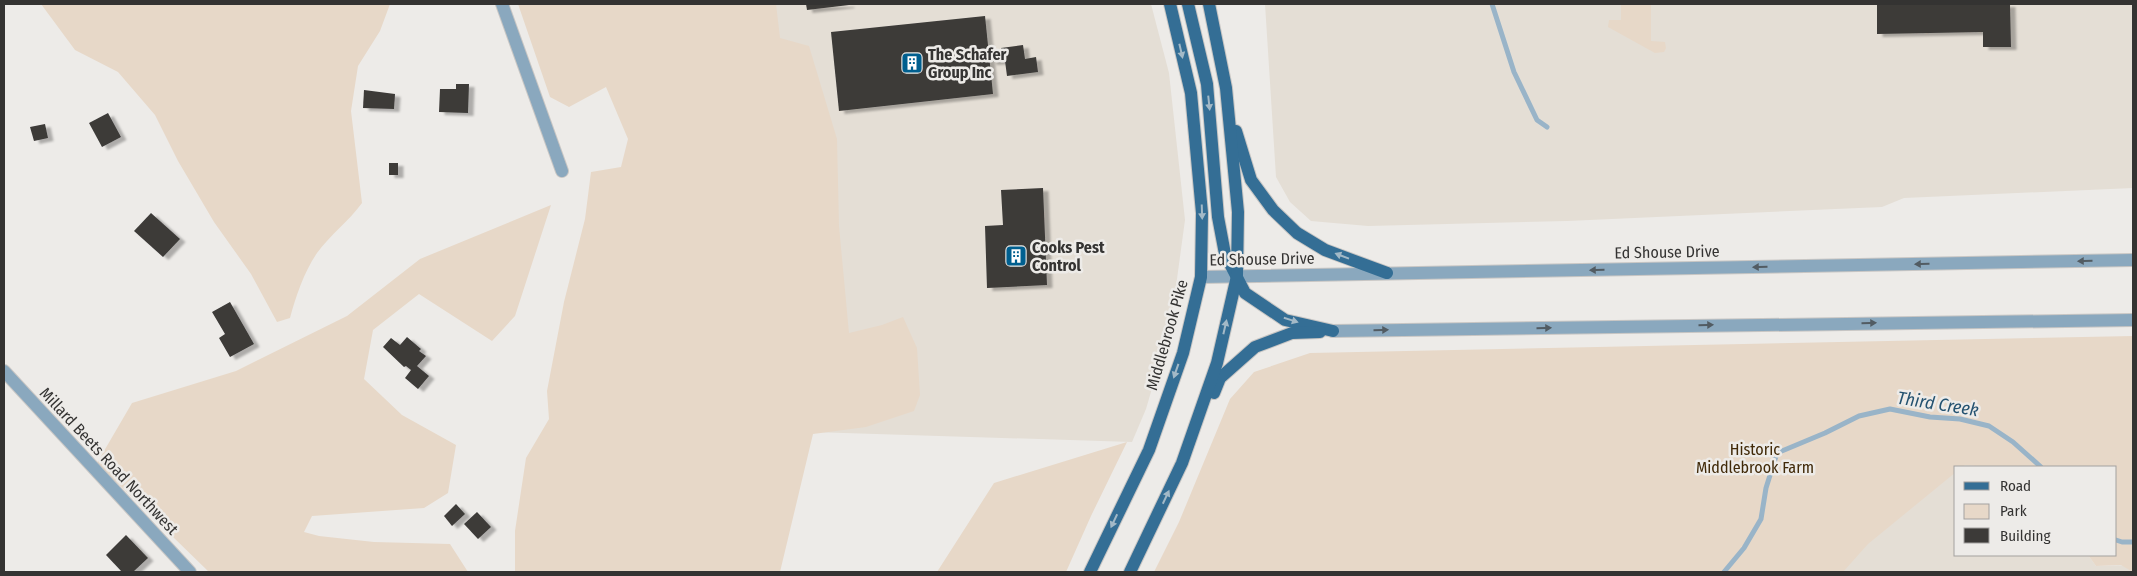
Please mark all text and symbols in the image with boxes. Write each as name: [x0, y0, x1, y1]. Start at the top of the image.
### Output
one-way arrow: [1177, 44, 1185, 59]
place label: The Schafer Group Inc: [928, 45, 1006, 82]
building icon: The Schafer Group Inc: [900, 51, 924, 75]
one-way arrow: [1205, 95, 1213, 111]
one-way arrow: [1198, 204, 1206, 220]
place label: Cooks Pest Control: [1032, 238, 1105, 275]
street label: Ed Shouse Drive: [1614, 242, 1720, 262]
building icon: Cooks Pest Control: [1004, 244, 1028, 268]
street label: Ed Shouse Drive: [1209, 249, 1315, 269]
one-way arrow: [1334, 252, 1349, 260]
one-way arrow: [2076, 257, 2092, 265]
one-way arrow: [1914, 260, 1930, 268]
one-way arrow: [1751, 263, 1767, 271]
one-way arrow: [1589, 266, 1605, 274]
street label: Middlebrook Pike: [1142, 278, 1192, 392]
one-way arrow: [1283, 317, 1298, 325]
one-way arrow: [1861, 319, 1877, 327]
one-way arrow: [1221, 320, 1229, 335]
one-way arrow: [1699, 321, 1715, 329]
one-way arrow: [1536, 324, 1552, 332]
one-way arrow: [1374, 326, 1390, 334]
one-way arrow: [1172, 364, 1179, 379]
street label: Millard Beets Road Northwest: [36, 383, 183, 539]
water label: Third Creek: [1896, 387, 1980, 421]
park label: Historic Middlebrook Farm: [1696, 440, 1814, 477]
legend: [1954, 466, 2117, 556]
text: Road: [2000, 477, 2031, 495]
one-way arrow: [1162, 490, 1170, 504]
text: Park: [2000, 502, 2027, 520]
one-way arrow: [1110, 514, 1119, 529]
text: Building: [2000, 527, 2051, 545]

